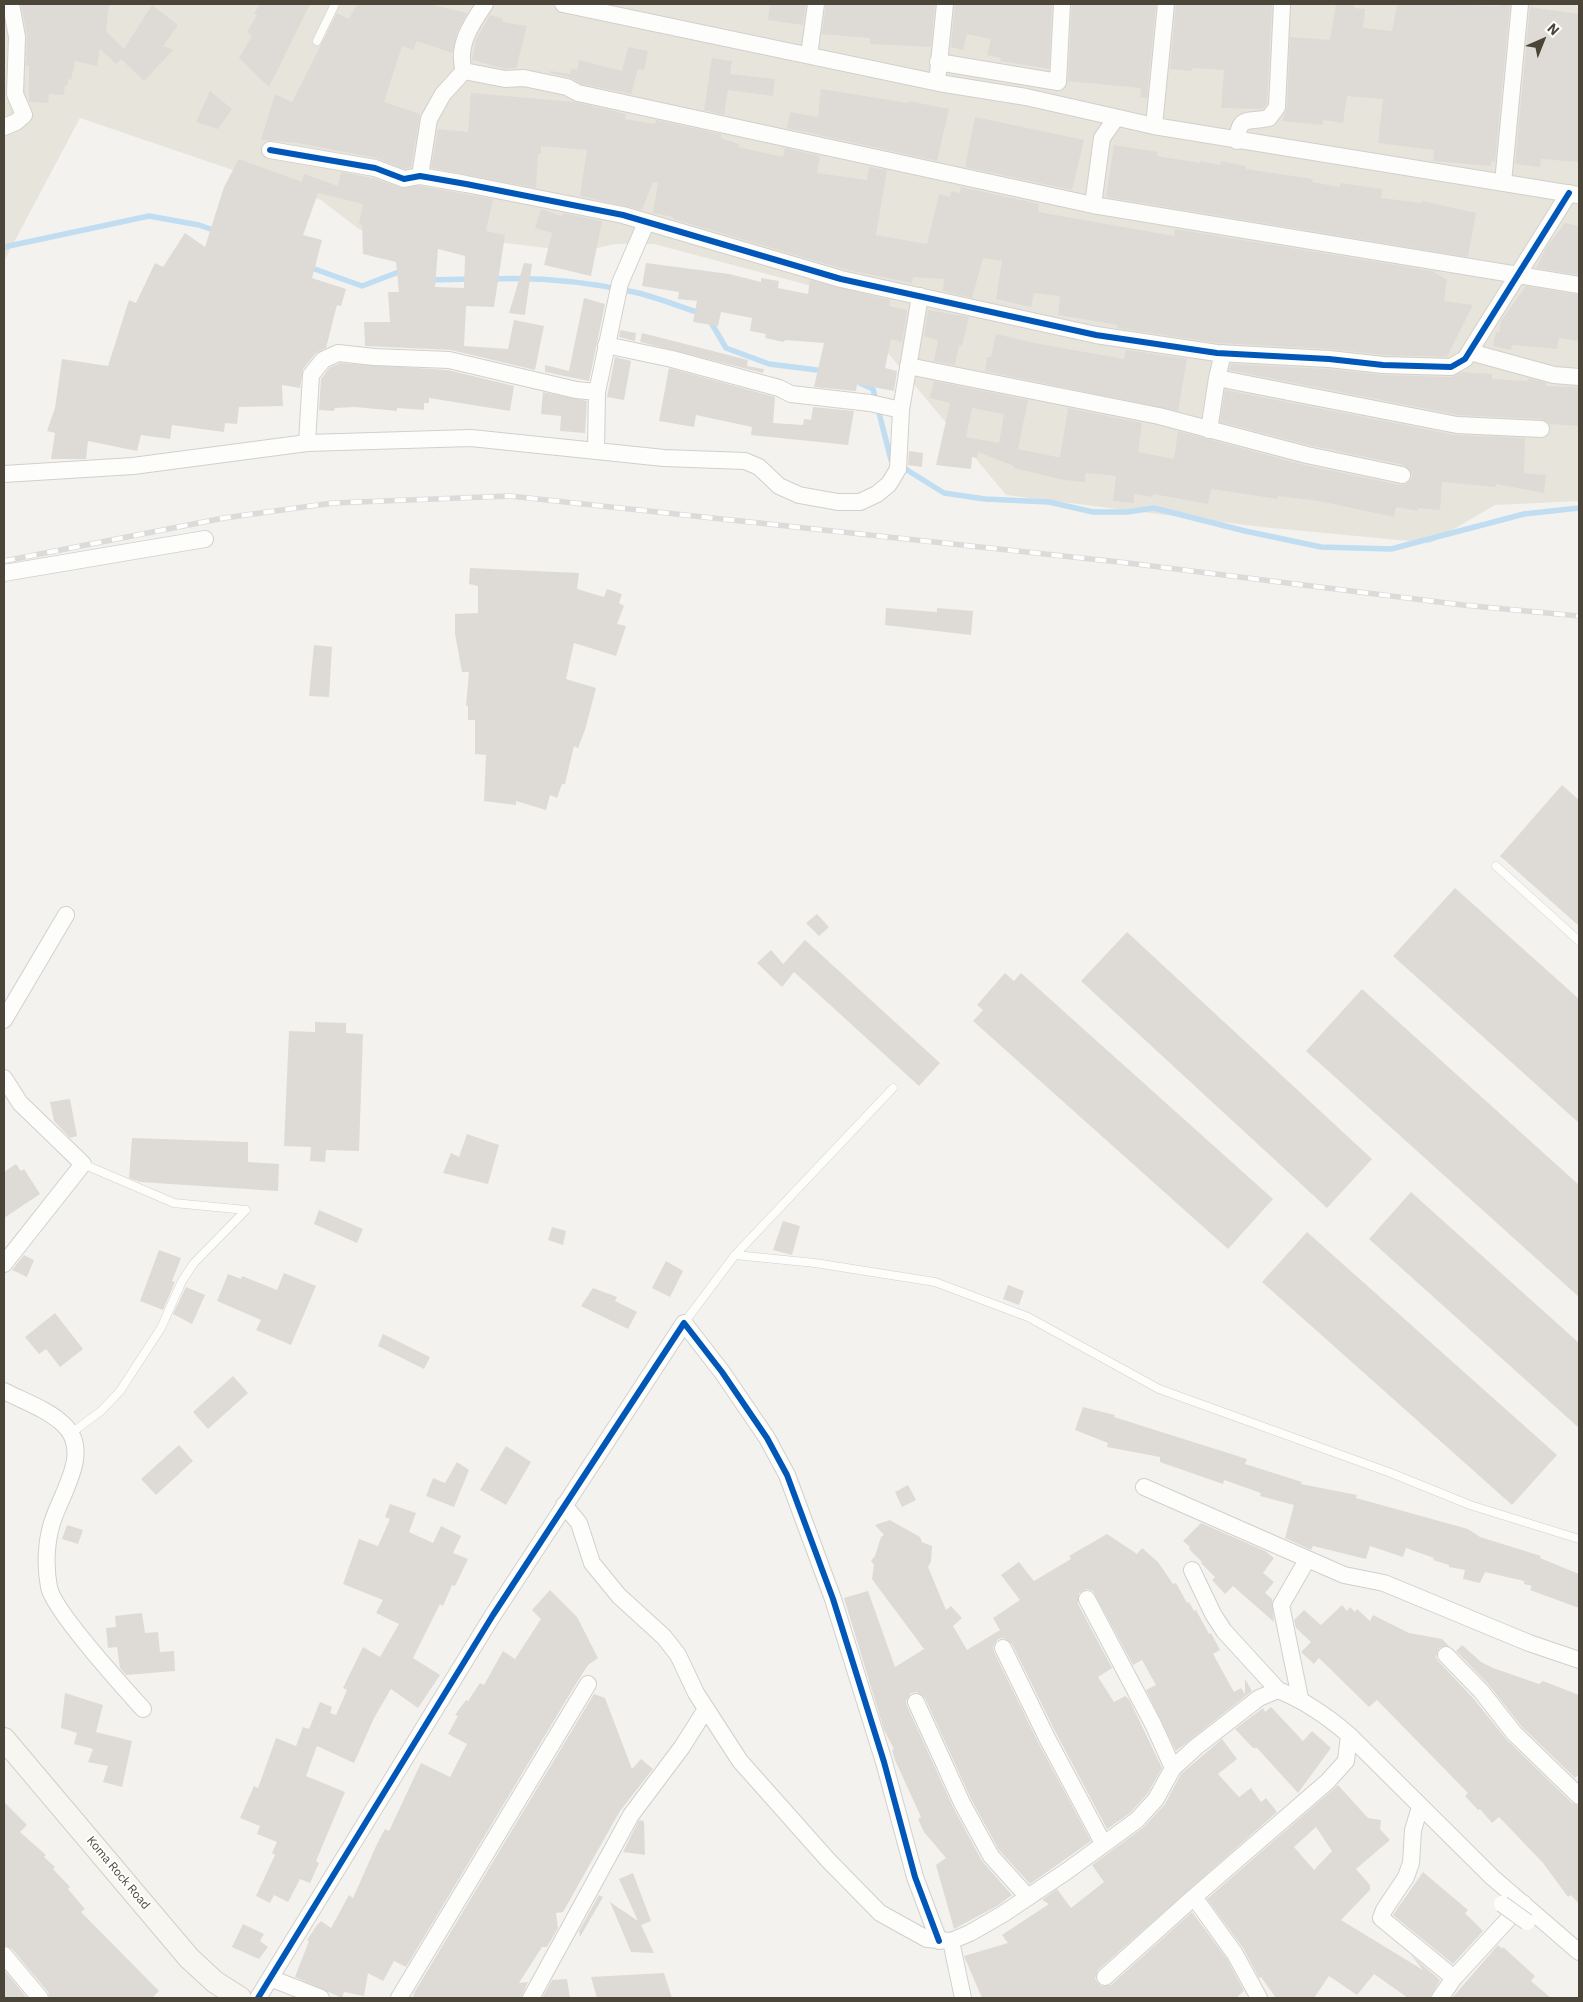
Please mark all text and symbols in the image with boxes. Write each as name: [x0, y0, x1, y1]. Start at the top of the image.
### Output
north arrow: [1518, 15, 1568, 65]
text: N: [1544, 19, 1563, 39]
street label: Koma Rock Road: [83, 1834, 153, 1912]

